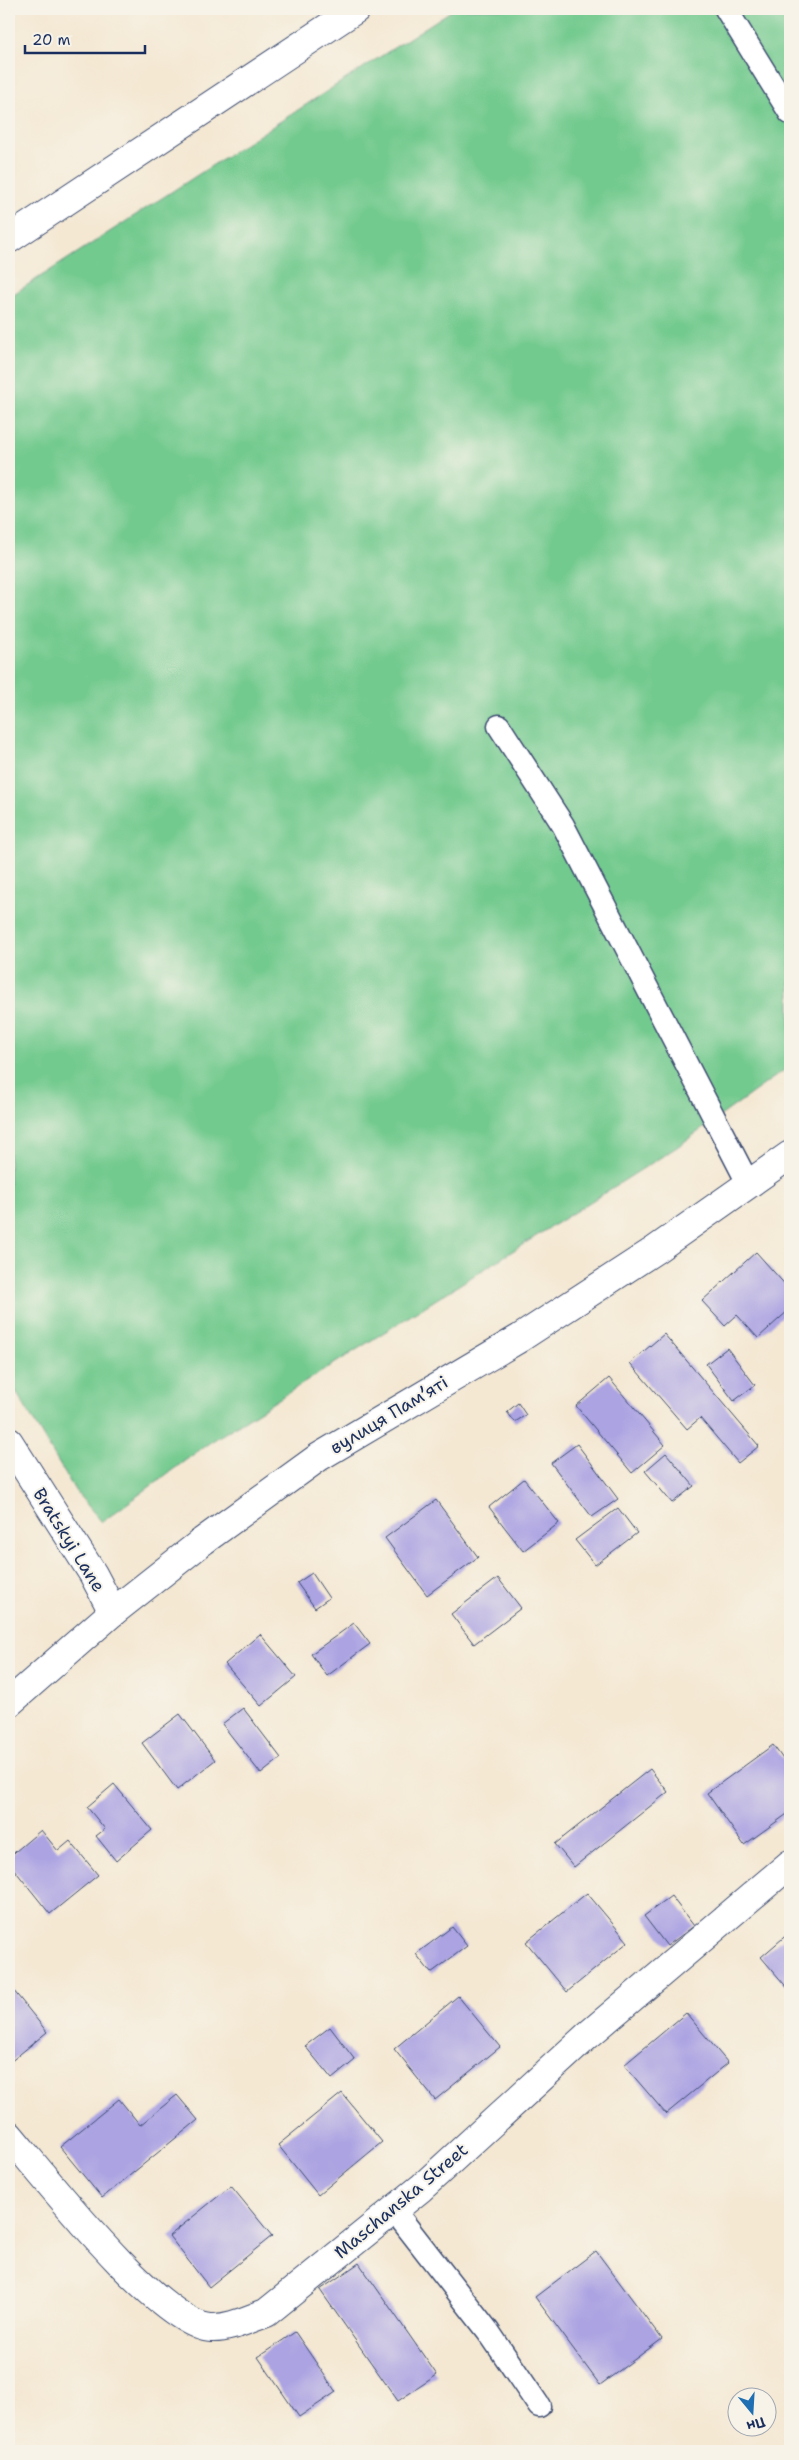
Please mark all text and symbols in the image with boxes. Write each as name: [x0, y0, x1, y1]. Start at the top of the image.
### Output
scale bar: [25, 22, 145, 54]
text: 20 m: [32, 30, 71, 50]
street label: вулиця Памʼяті: [326, 1370, 452, 1460]
street label: Bratskyi Lane: [27, 1483, 111, 1597]
street label: Maschanska Street: [329, 2138, 473, 2264]
north arrow: [726, 2388, 776, 2438]
text: Пн: [744, 2413, 768, 2436]

